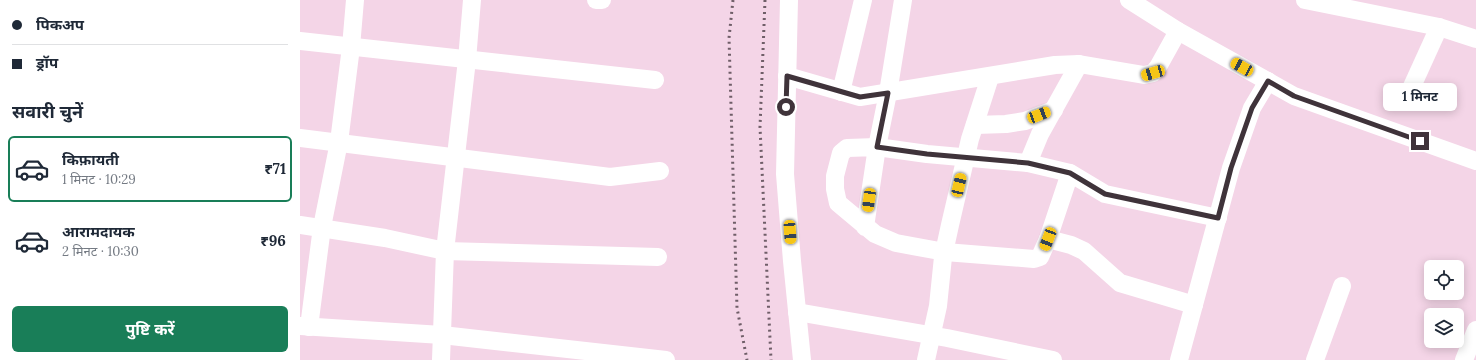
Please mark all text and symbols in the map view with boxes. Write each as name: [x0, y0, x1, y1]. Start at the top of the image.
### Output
text: पिकअप: [36, 15, 84, 34]
text: ड्रॉप: [36, 53, 58, 72]
car: [1229, 56, 1255, 78]
car: [1140, 64, 1166, 82]
callout: 1 मिनट: [1383, 83, 1457, 111]
text: 1 मिनट: [1402, 88, 1438, 105]
route start: [777, 98, 795, 116]
text: सवारी चुनें: [12, 100, 83, 123]
car: [1026, 105, 1052, 125]
route end: [1411, 132, 1429, 150]
text: किफ़ायती: [62, 150, 119, 169]
icon: car: [14, 151, 50, 187]
text: ₹71: [264, 159, 286, 178]
text: 1 मिनट · 10:29: [62, 171, 136, 188]
car: [950, 172, 968, 198]
car: [861, 187, 877, 213]
car: [783, 220, 797, 244]
text: आरामदायक: [62, 222, 135, 241]
icon: car: [14, 223, 50, 259]
car: [1038, 226, 1058, 252]
text: ₹96: [260, 231, 286, 250]
text: 2 मिनट · 10:30: [62, 243, 139, 260]
map controls: [1424, 260, 1464, 348]
button: locate: [1424, 260, 1464, 300]
button: पुष्टि करें: [12, 306, 288, 352]
button: layers: [1424, 308, 1464, 348]

